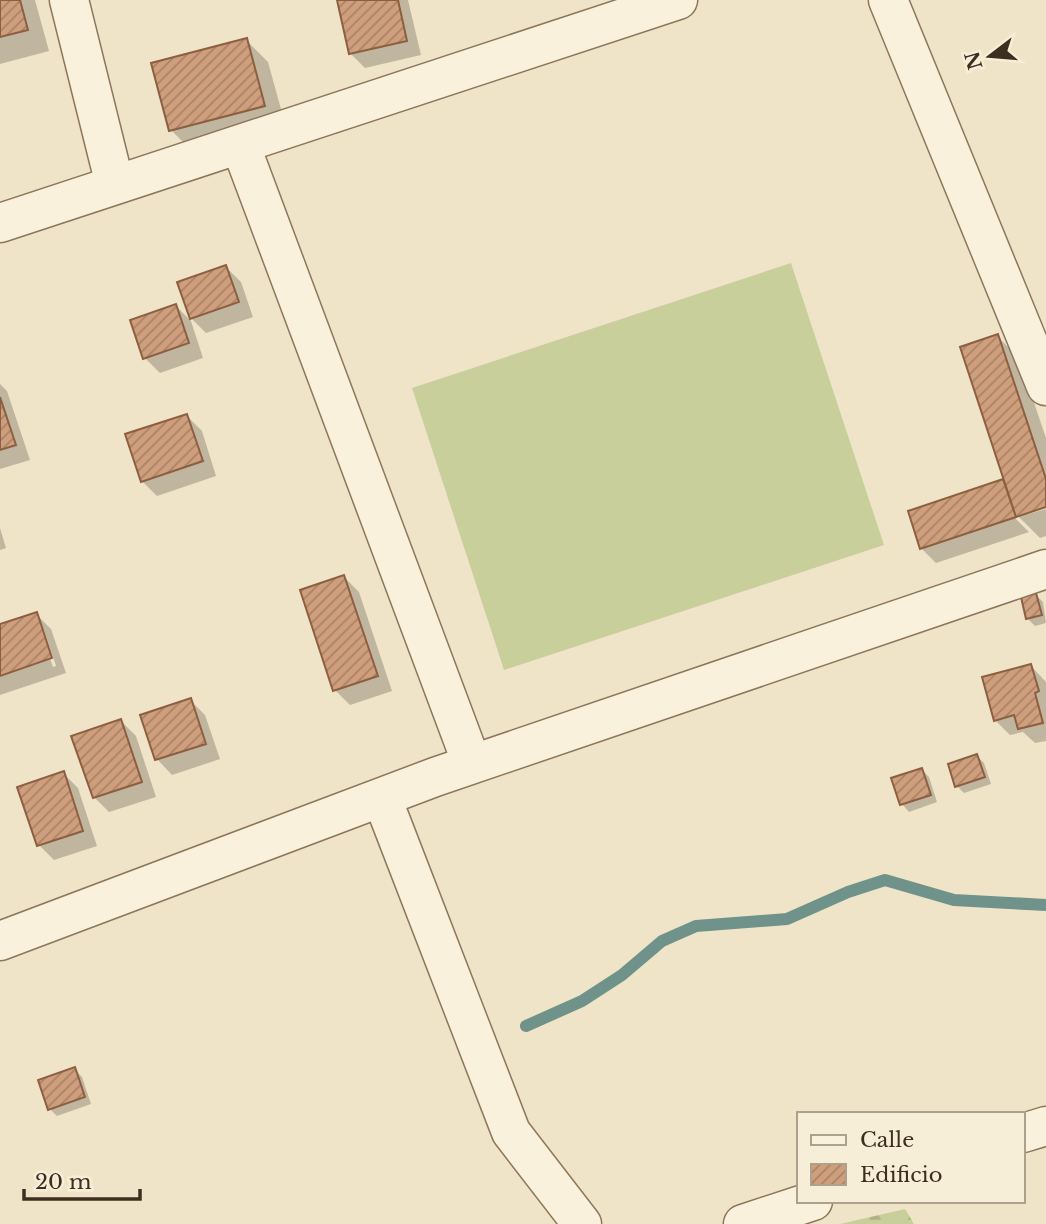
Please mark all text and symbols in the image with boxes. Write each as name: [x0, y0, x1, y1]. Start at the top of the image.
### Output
north arrow: [955, 21, 1025, 91]
text: N: [961, 49, 988, 72]
legend: [797, 1112, 1025, 1203]
text: Calle: [860, 1127, 914, 1153]
scale bar: [24, 1158, 140, 1202]
text: Edificio: [860, 1162, 942, 1188]
text: 20 m: [35, 1169, 92, 1195]

